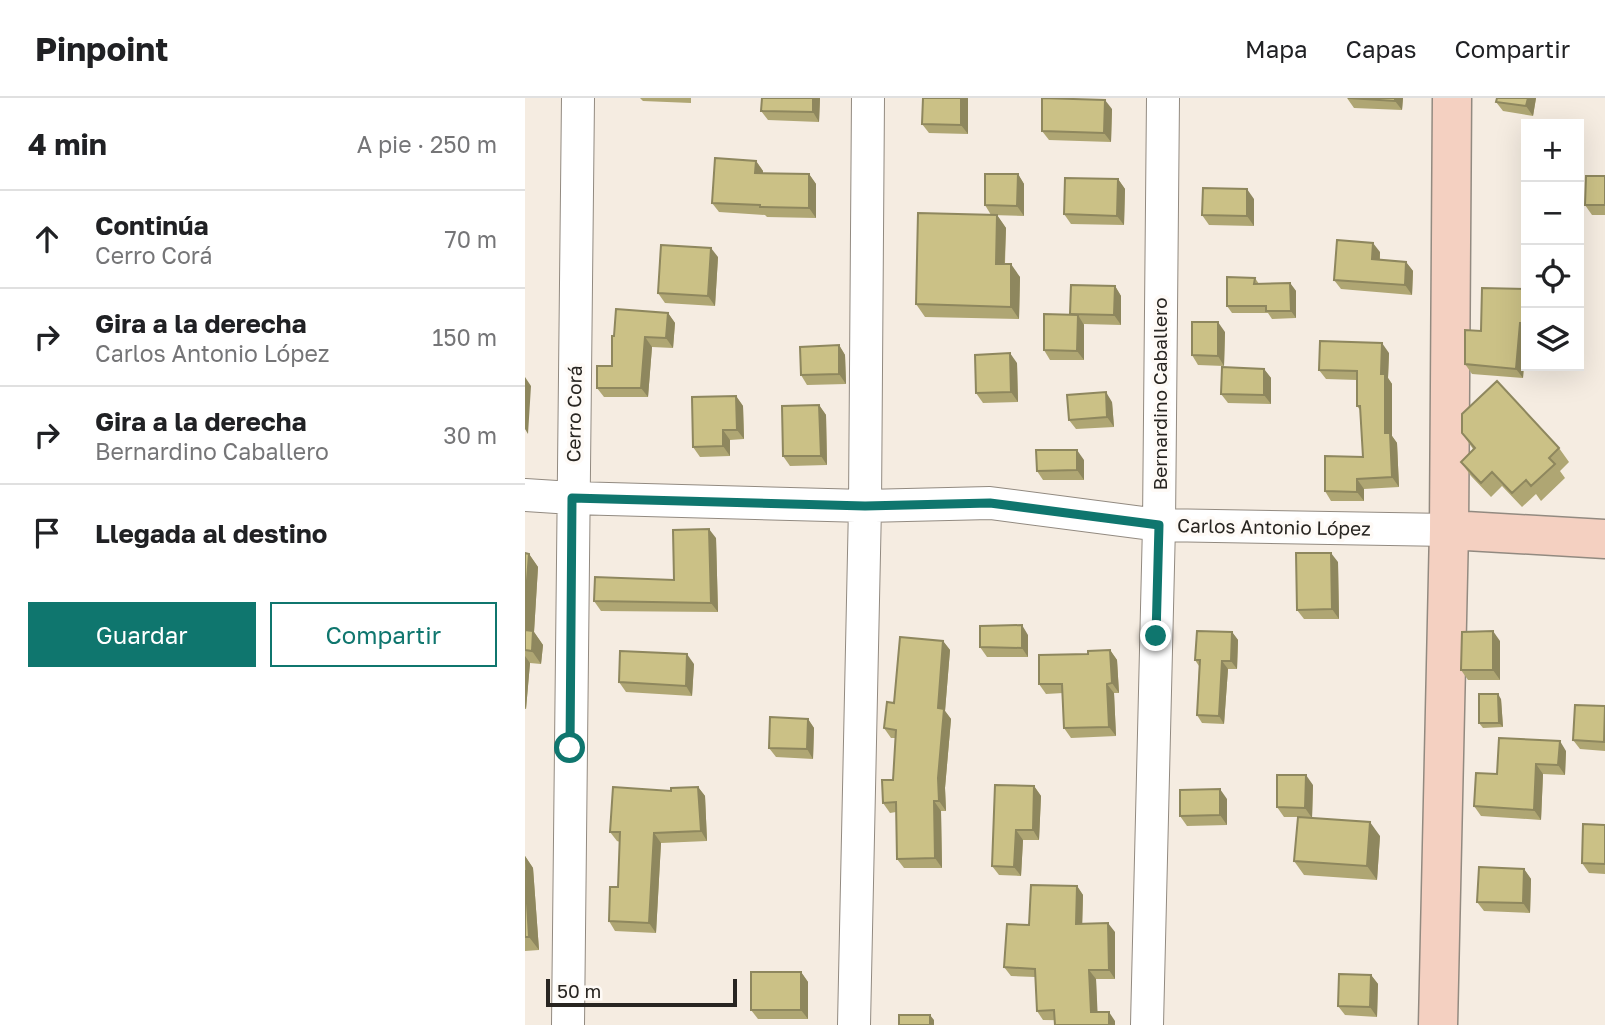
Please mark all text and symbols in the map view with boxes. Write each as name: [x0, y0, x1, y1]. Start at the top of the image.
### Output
text: Pinpoint: [35, 29, 168, 68]
text: Mapa: [1245, 34, 1308, 63]
text: Capas: [1346, 34, 1416, 63]
text: Compartir: [1454, 34, 1570, 63]
map controls: [1521, 119, 1584, 371]
button: +: [1521, 119, 1584, 182]
text: 4 min: [28, 126, 107, 162]
text: A pie · 250 m: [357, 130, 497, 158]
button: −: [1521, 182, 1584, 245]
text: Continúa: [95, 210, 209, 241]
icon: ahead: [28, 220, 66, 258]
text: 70 m: [444, 225, 497, 253]
text: Cerro Corá: [95, 241, 212, 269]
button: locate: [1521, 245, 1584, 308]
street label: Bernardino Caballero: [1148, 297, 1171, 491]
text: Gira a la derecha: [95, 308, 307, 339]
button: layers: [1521, 308, 1584, 371]
icon: right: [28, 318, 66, 356]
text: 150 m: [432, 323, 497, 351]
text: Carlos Antonio López: [95, 339, 330, 367]
street label: Cerro Corá: [561, 365, 586, 463]
text: Gira a la derecha: [95, 406, 307, 437]
icon: right: [28, 416, 66, 454]
text: 30 m: [443, 421, 497, 449]
text: Bernardino Caballero: [95, 437, 329, 465]
street label: Carlos Antonio López: [1177, 513, 1371, 540]
icon: arrive: [28, 514, 66, 552]
text: Llegada al destino: [95, 518, 327, 549]
button: Guardar: [28, 602, 256, 667]
button: Compartir: [270, 602, 497, 667]
route end: [1140, 620, 1171, 651]
route start: [554, 732, 585, 763]
scale bar: [546, 976, 737, 1008]
text: 50 m: [557, 979, 601, 1002]

